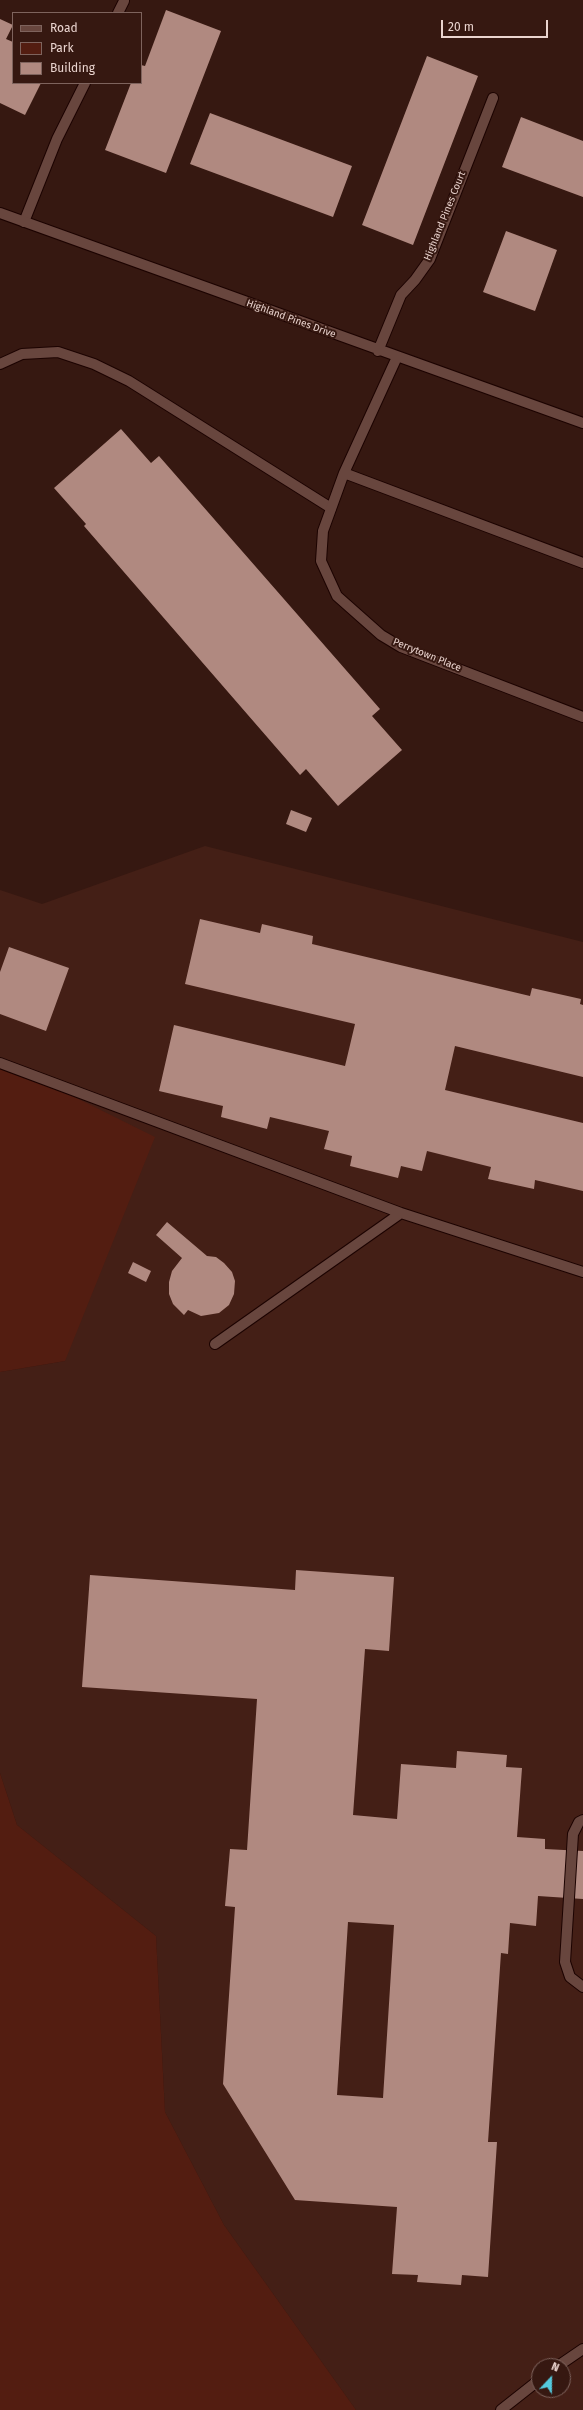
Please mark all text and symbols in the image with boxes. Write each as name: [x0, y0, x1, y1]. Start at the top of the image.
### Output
legend: [12, 12, 142, 84]
scale bar: [443, 12, 550, 38]
text: 20 m: [448, 20, 474, 34]
text: Road: [50, 21, 78, 35]
text: Park: [50, 41, 74, 55]
text: Building: [50, 61, 95, 75]
street label: Highland Pines Court: [422, 170, 468, 262]
street label: Highland Pines Drive: [245, 297, 337, 341]
street label: Perrytown Place: [391, 636, 463, 674]
north arrow: [531, 2358, 571, 2398]
text: N: [549, 2360, 561, 2375]

